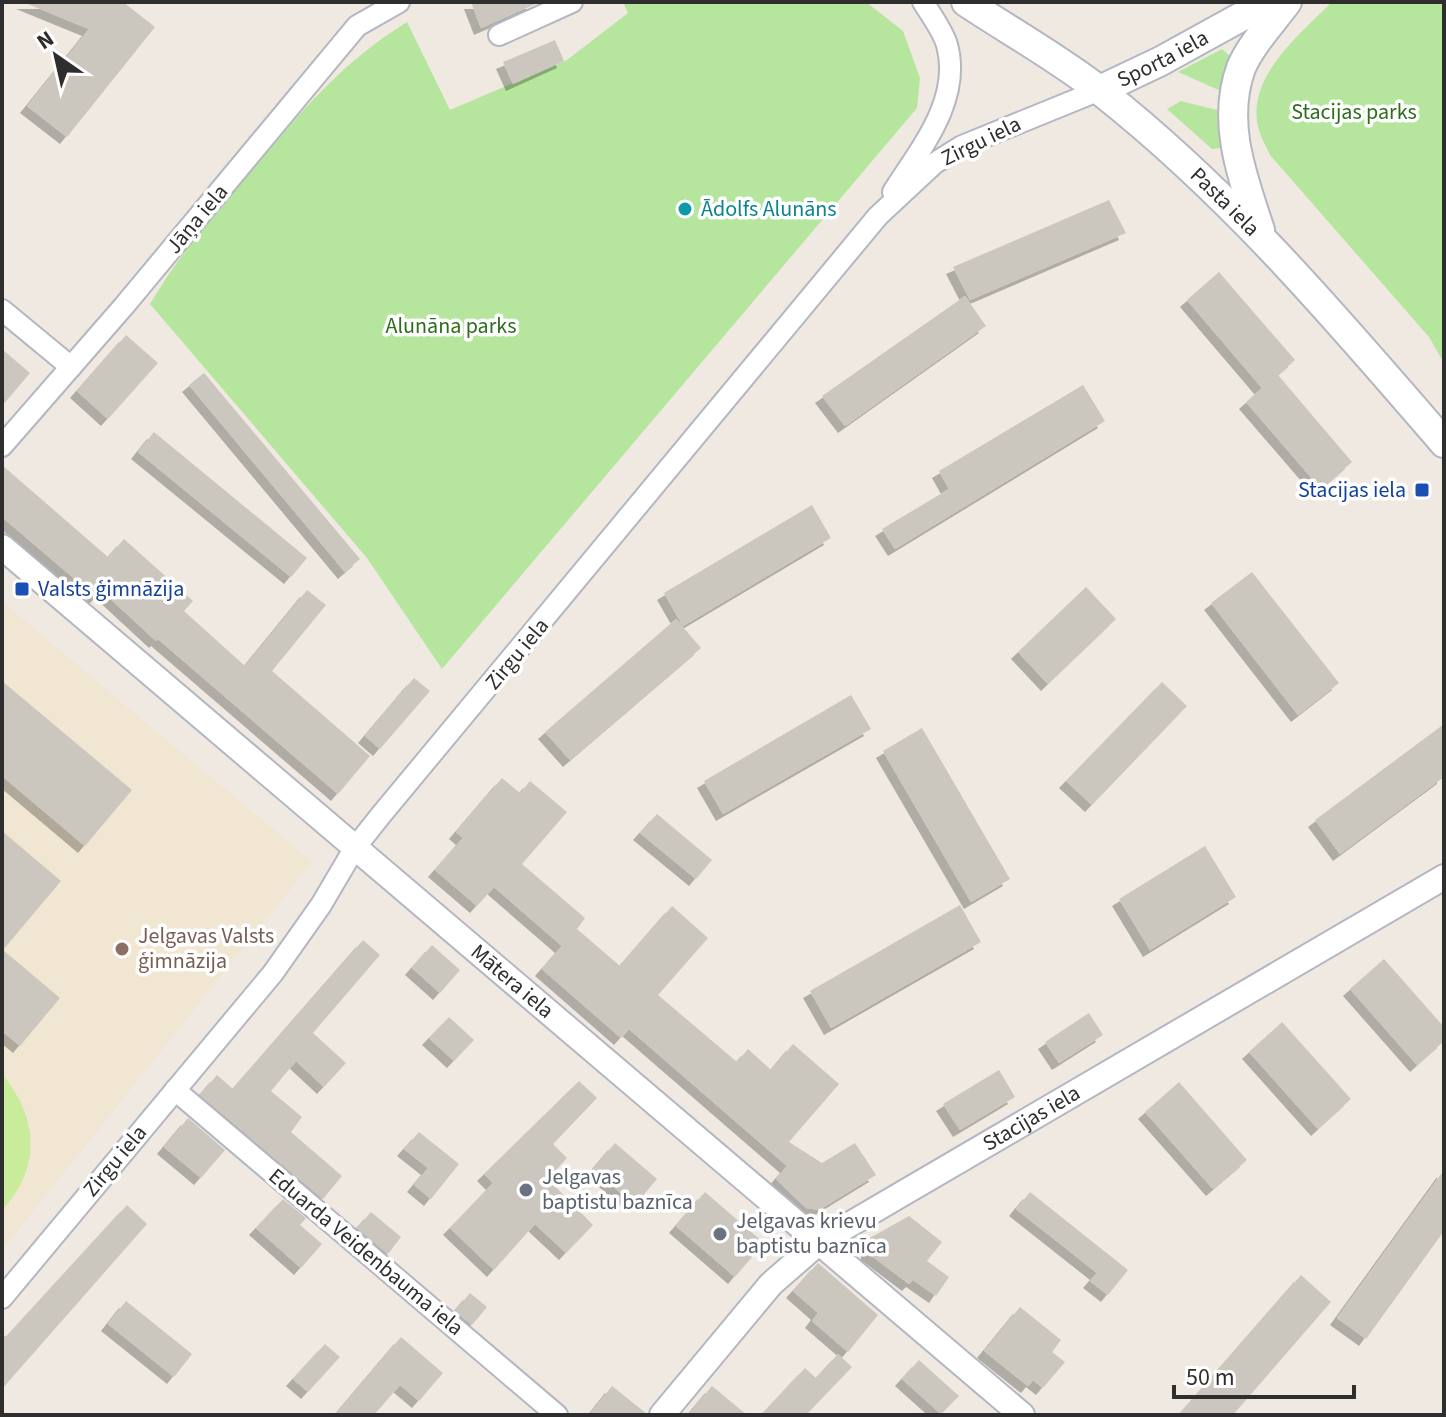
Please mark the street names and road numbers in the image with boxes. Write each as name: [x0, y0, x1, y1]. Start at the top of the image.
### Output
street label: Sporta iela: [1112, 22, 1214, 96]
street label: Zirgu iela: [936, 108, 1026, 174]
street label: Pasta iela: [1183, 160, 1267, 244]
street label: Jāņa iela: [158, 177, 236, 261]
street label: Zirgu iela: [477, 611, 557, 697]
street label: Mātera iela: [464, 936, 561, 1026]
street label: Stacijas iela: [977, 1077, 1086, 1159]
street label: Zirgu iela: [75, 1118, 155, 1204]
street label: Eduarda Veidenbauma iela: [262, 1161, 470, 1343]

